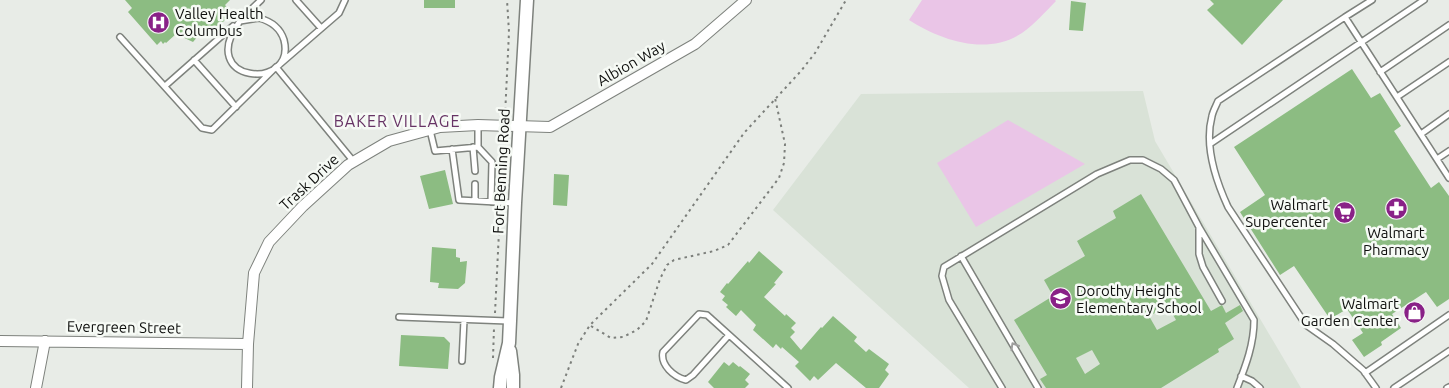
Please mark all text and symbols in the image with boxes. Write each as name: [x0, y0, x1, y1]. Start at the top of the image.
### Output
place label: Valley Health Columbus: [175, 5, 264, 39]
hospital icon: Valley Health Columbus: [147, 10, 171, 34]
street label: Albion Way: [594, 37, 668, 89]
street label: Fort Benning Road: [489, 108, 513, 234]
district label: BAKER VILLAGE: [334, 112, 460, 130]
street label: Trask Drive: [276, 150, 342, 214]
place label: Walmart Supercenter: [1245, 196, 1328, 230]
pharmacy icon: Walmart Pharmacy: [1384, 197, 1408, 221]
supermarket icon: Walmart Supercenter: [1332, 201, 1356, 225]
place label: Walmart Pharmacy: [1363, 224, 1429, 258]
place label: Dorothy Height Elementary School: [1076, 282, 1202, 316]
school or university icon: Dorothy Height Elementary School: [1048, 287, 1072, 311]
place label: Walmart Garden Center: [1301, 295, 1399, 329]
shop icon: Walmart Garden Center: [1403, 300, 1427, 324]
street label: Evergreen Street: [67, 318, 181, 336]
one-way arrow: [1010, 342, 1020, 351]

